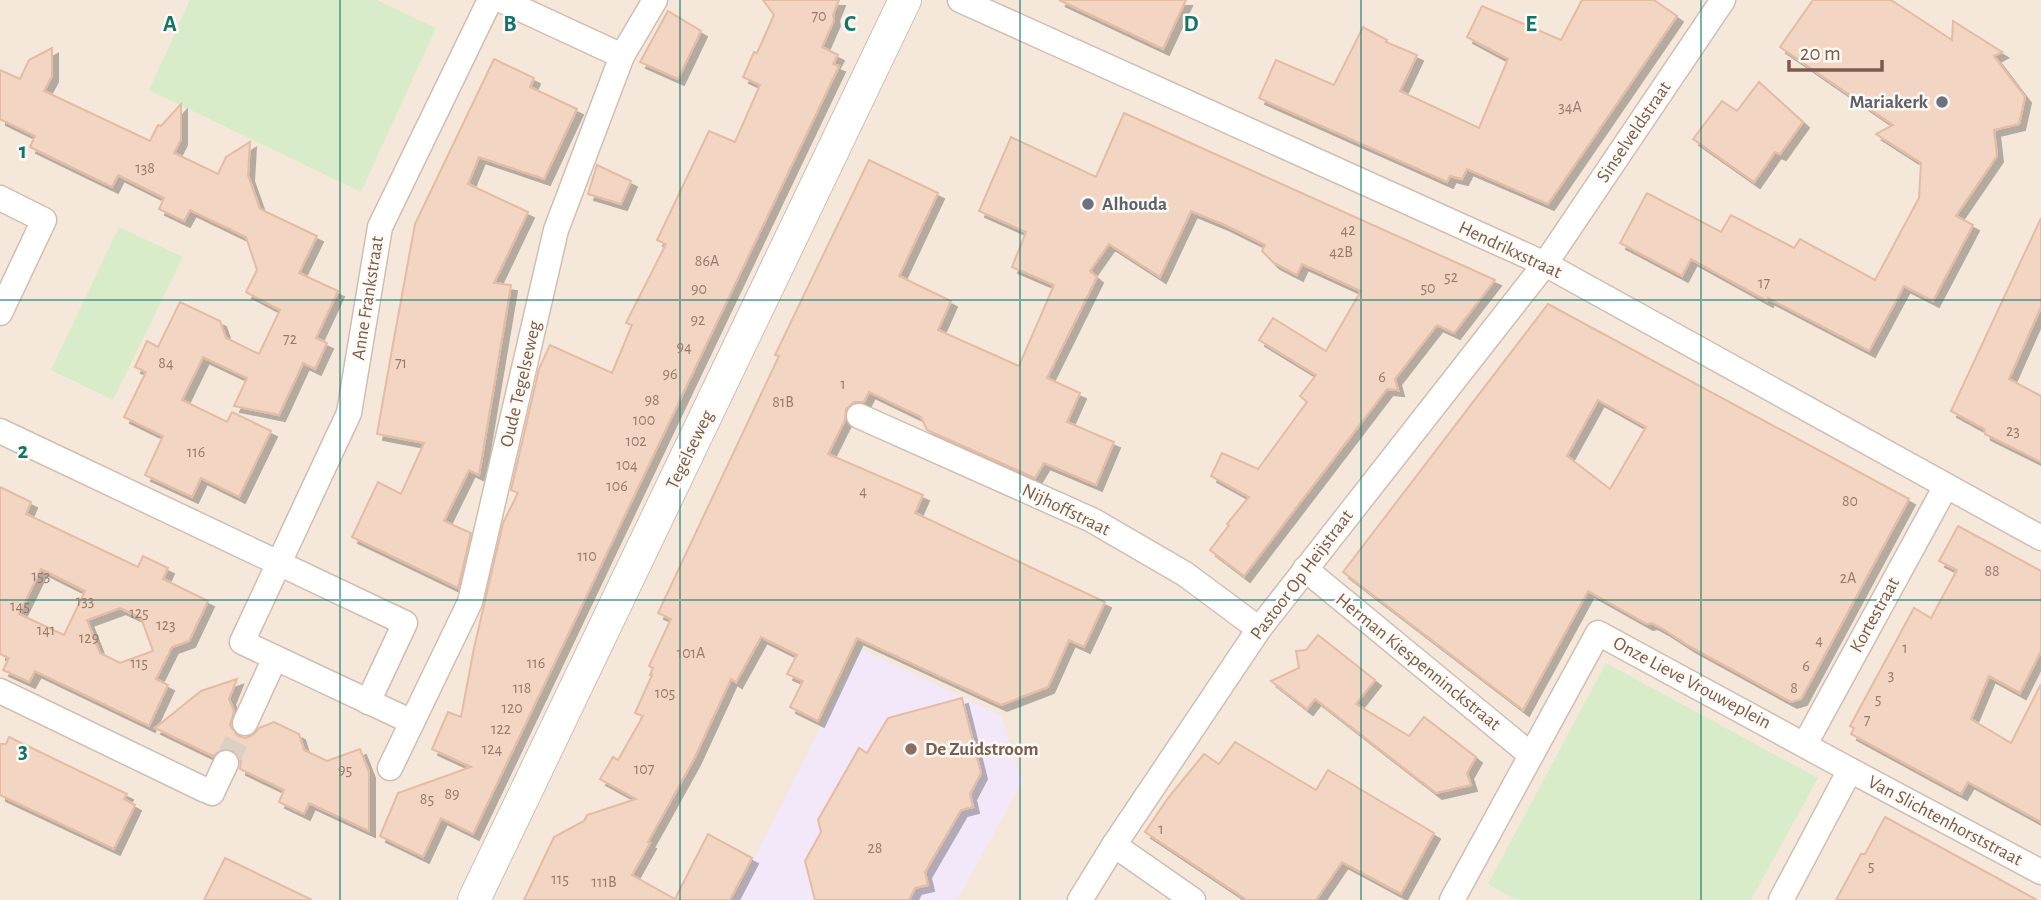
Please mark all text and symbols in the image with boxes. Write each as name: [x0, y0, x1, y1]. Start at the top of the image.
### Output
house number: 70: [811, 8, 827, 24]
text: A: [163, 13, 177, 36]
text: B: [503, 13, 517, 36]
text: C: [844, 13, 856, 36]
text: D: [1183, 13, 1199, 36]
text: E: [1525, 13, 1537, 36]
scale bar: [1789, 28, 1882, 72]
text: 20 m: [1800, 43, 1841, 64]
street label: Sinselveldstraat: [1593, 78, 1675, 186]
place label: Mariakerk: [1849, 93, 1929, 112]
marker: Mariakerk: [1934, 94, 1950, 110]
house number: 34A: [1558, 99, 1582, 115]
text: 1: [19, 140, 27, 163]
house number: 138: [135, 160, 155, 176]
place label: Alhouda: [1102, 195, 1167, 214]
marker: Alhouda: [1080, 196, 1096, 212]
street label: Hendrikxstraat: [1456, 218, 1564, 282]
house number: 42: [1341, 222, 1355, 238]
street label: Anne Frankstraat: [349, 235, 387, 361]
house number: 42B: [1329, 244, 1353, 260]
house number: 86A: [695, 253, 719, 269]
house number: 52: [1444, 269, 1458, 285]
house number: 17: [1758, 275, 1770, 291]
house number: 50: [1420, 280, 1436, 296]
house number: 90: [691, 281, 707, 297]
house number: 92: [691, 312, 705, 328]
street label: Oude Tegelseweg: [497, 318, 545, 449]
house number: 72: [283, 331, 297, 347]
house number: 94: [676, 339, 692, 355]
house number: 84: [158, 355, 174, 371]
house number: 71: [395, 355, 407, 371]
house number: 96: [662, 366, 678, 382]
house number: 6: [1378, 369, 1386, 385]
house number: 1: [840, 376, 846, 392]
house number: 98: [644, 392, 660, 408]
house number: 81B: [772, 394, 794, 410]
street label: Tegelseweg: [663, 407, 718, 493]
house number: 100: [633, 412, 655, 428]
house number: 23: [2006, 423, 2020, 439]
house number: 102: [625, 433, 647, 449]
text: 2: [18, 440, 29, 463]
house number: 116: [187, 444, 205, 460]
house number: 104: [616, 457, 638, 473]
house number: 106: [606, 478, 628, 494]
street label: Nijhoffstraat: [1019, 481, 1113, 539]
house number: 4: [859, 483, 867, 499]
house number: 80: [1842, 493, 1858, 509]
street label: Pastoor Op Heijstraat: [1247, 506, 1357, 644]
house number: 110: [577, 548, 597, 564]
house number: 88: [1984, 563, 2000, 579]
house number: 153: [32, 568, 50, 584]
house number: 2A: [1840, 570, 1856, 586]
street label: Kortestraat: [1847, 574, 1903, 656]
street label: Herman Kiespenninckstraat: [1332, 590, 1504, 734]
house number: 133: [76, 593, 94, 609]
house number: 145: [10, 598, 30, 614]
house number: 125: [129, 605, 149, 621]
house number: 123: [156, 617, 176, 633]
house number: 141: [37, 622, 55, 638]
house number: 129: [79, 630, 99, 646]
house number: 4: [1815, 632, 1823, 648]
street label: Onze Lieve Vrouweplein: [1610, 633, 1774, 733]
house number: 1: [1902, 640, 1908, 656]
house number: 101A: [677, 645, 705, 661]
house number: 115: [130, 655, 148, 671]
house number: 116: [527, 655, 545, 671]
house number: 6: [1802, 658, 1810, 674]
house number: 3: [1888, 667, 1894, 683]
house number: 118: [513, 680, 531, 696]
house number: 8: [1790, 680, 1798, 696]
house number: 105: [655, 685, 675, 701]
house number: 5: [1875, 691, 1881, 707]
house number: 120: [501, 700, 523, 716]
house number: 7: [1864, 712, 1871, 728]
house number: 122: [491, 721, 511, 737]
text: 3: [18, 740, 28, 763]
place label: De Zuidstroom: [925, 740, 1039, 759]
house number: 124: [482, 741, 503, 757]
marker: De Zuidstroom: [903, 741, 919, 757]
house number: 107: [634, 761, 655, 777]
house number: 95: [338, 762, 352, 778]
street label: Van Slichtenhorststraat: [1865, 772, 2025, 870]
house number: 89: [444, 786, 460, 802]
house number: 85: [420, 791, 434, 807]
house number: 1: [1158, 821, 1164, 837]
house number: 28: [868, 840, 882, 856]
house number: 5: [1868, 858, 1874, 874]
house number: 115: [551, 871, 569, 887]
house number: 111B: [591, 874, 617, 890]

